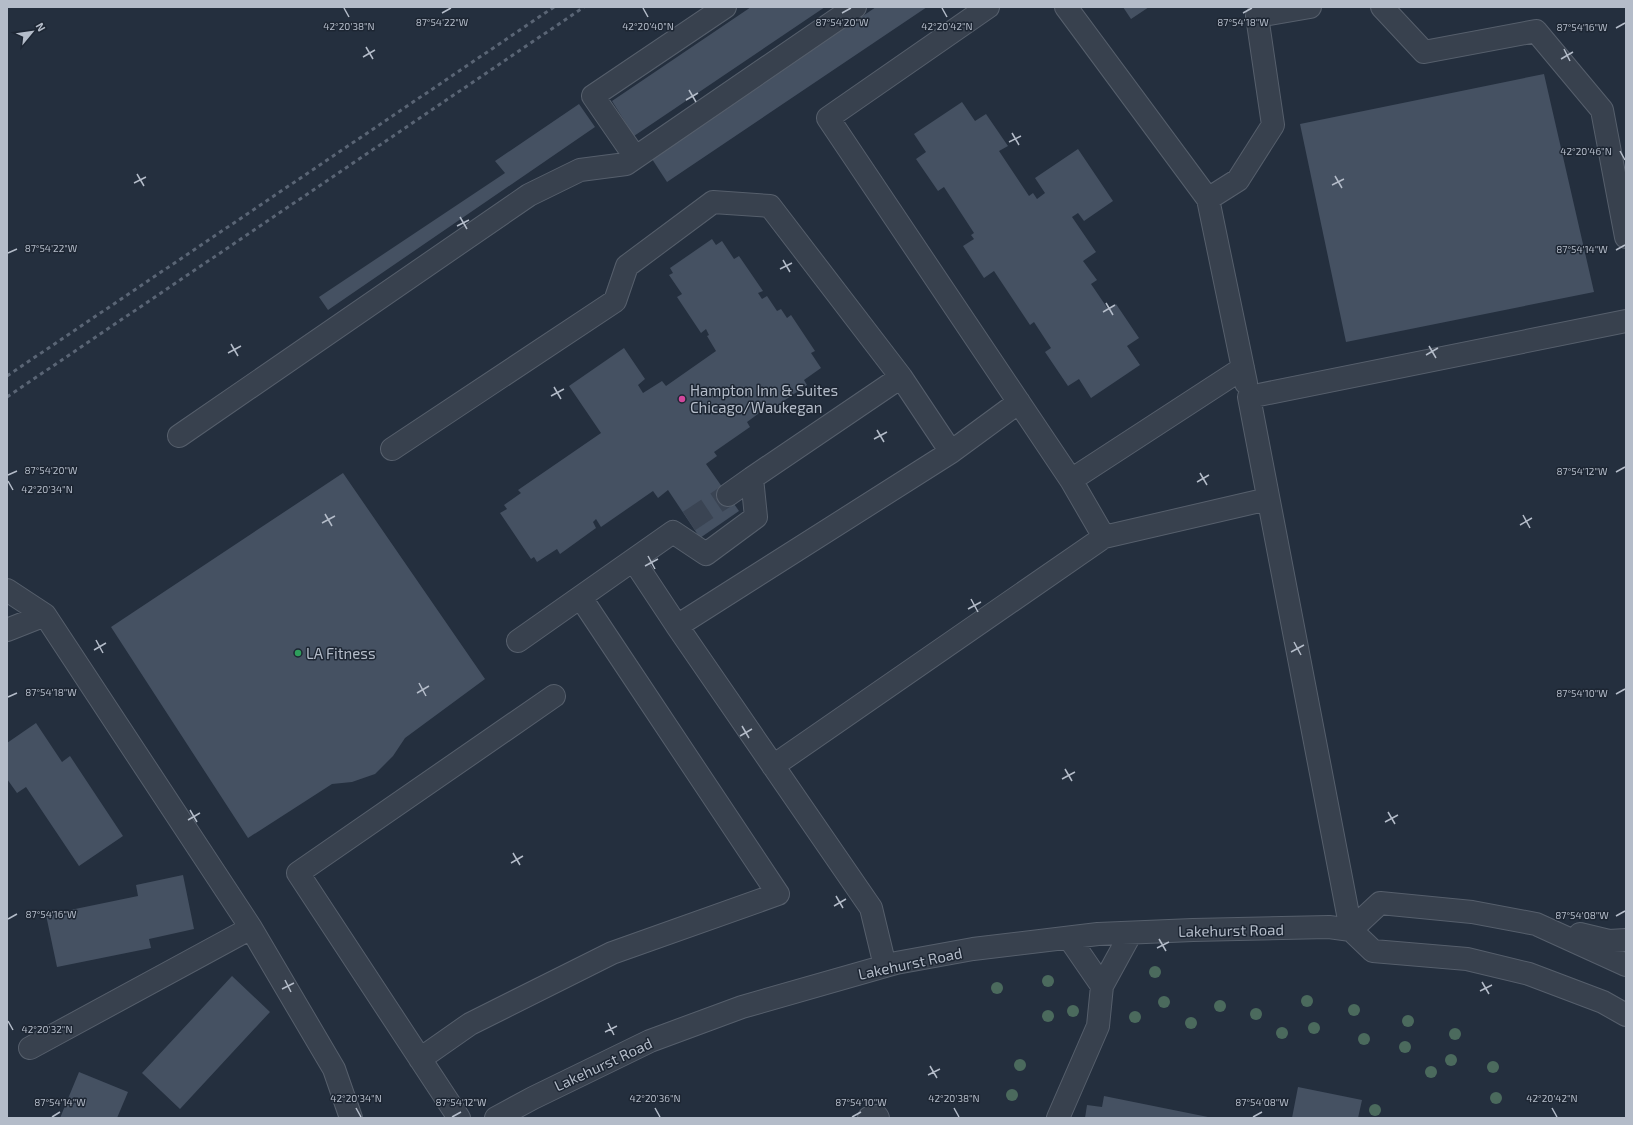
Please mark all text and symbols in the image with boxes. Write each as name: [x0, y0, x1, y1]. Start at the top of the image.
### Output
north arrow: [12, 12, 52, 52]
text: 87°54'22"W: [416, 16, 469, 28]
text: 87°54'20"W: [815, 16, 869, 28]
text: 87°54'18"W: [1217, 16, 1269, 28]
text: N: [34, 20, 49, 34]
text: 42°20'38"N: [323, 20, 375, 32]
text: 42°20'40"N: [622, 20, 674, 32]
text: 42°20'42"N: [921, 20, 973, 32]
text: 87°54'16"W: [1556, 21, 1608, 33]
text: 42°20'46"N: [1560, 145, 1612, 157]
text: 87°54'22"W: [25, 242, 78, 254]
text: 87°54'14"W: [1556, 243, 1608, 255]
place label: Hampton Inn & Suites Chicago/Waukegan: [690, 381, 838, 416]
marker: Hampton Inn & Suites Chicago/Waukegan: [677, 394, 687, 404]
text: 87°54'20"W: [24, 464, 78, 476]
text: 87°54'12"W: [1557, 465, 1608, 477]
text: 42°20'34"N: [21, 483, 73, 495]
place label: LA Fitness: [306, 644, 376, 662]
marker: LA Fitness: [293, 648, 303, 658]
text: 87°54'18"W: [25, 686, 77, 698]
text: 87°54'10"W: [1556, 687, 1608, 699]
text: 87°54'16"W: [25, 908, 77, 920]
text: 87°54'08"W: [1555, 909, 1609, 921]
street label: Lakehurst Road: [1178, 920, 1284, 940]
street label: Lakehurst Road: [856, 943, 964, 983]
text: 42°20'32"N: [22, 1023, 72, 1035]
street label: Lakehurst Road: [551, 1033, 655, 1095]
text: 42°20'34"N: [330, 1092, 382, 1104]
text: 42°20'36"N: [630, 1092, 681, 1104]
text: 42°20'38"N: [928, 1092, 980, 1104]
text: 42°20'42"N: [1526, 1092, 1578, 1104]
text: 87°54'14"W: [34, 1096, 86, 1108]
text: 87°54'12"W: [436, 1096, 487, 1108]
text: 87°54'10"W: [835, 1096, 887, 1108]
text: 87°54'08"W: [1235, 1096, 1289, 1108]

